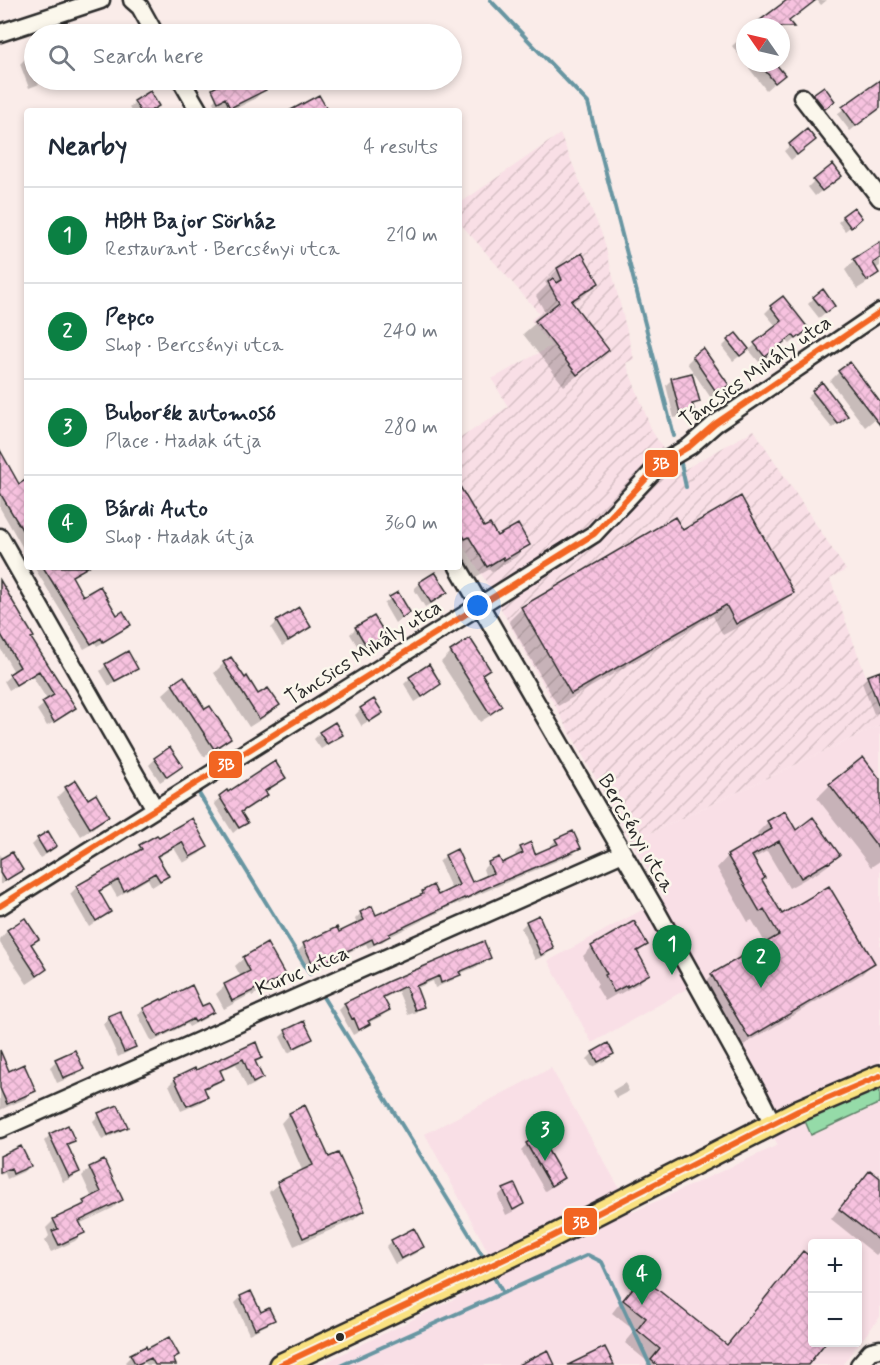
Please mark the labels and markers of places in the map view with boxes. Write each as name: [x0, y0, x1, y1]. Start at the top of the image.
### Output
pin: 1: [652, 926, 692, 975]
pin: 2: [742, 938, 780, 988]
pin: 3: [526, 1112, 564, 1161]
pin: 4: [622, 1256, 662, 1305]
unlabelled marker: [334, 1331, 346, 1343]

